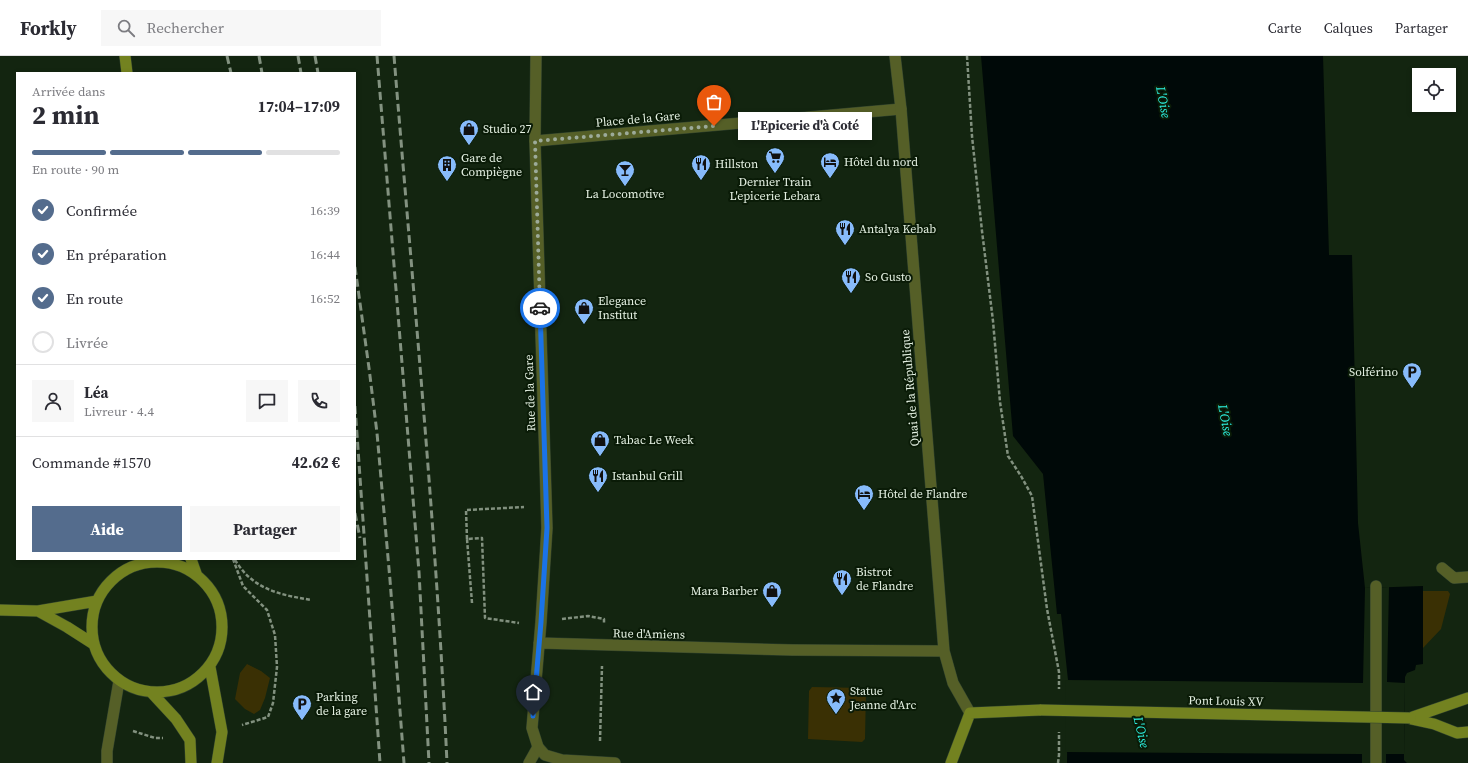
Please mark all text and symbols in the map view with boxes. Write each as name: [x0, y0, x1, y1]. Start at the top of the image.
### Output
search box: [101, 10, 381, 46]
text: Forkly: [20, 15, 77, 41]
icon: search: [115, 17, 137, 39]
text: Rechercher: [147, 17, 224, 38]
text: Carte: [1268, 18, 1302, 38]
text: Calques: [1324, 18, 1373, 38]
text: Partager: [1395, 18, 1448, 38]
map controls: [1412, 68, 1456, 112]
button: locate: [1412, 68, 1456, 112]
text: Arrivée dans: [32, 83, 105, 100]
water label: L'Oise: [1152, 84, 1175, 120]
pin: [697, 85, 731, 126]
icon: bag: [703, 91, 725, 113]
text: 17:04–17:09: [258, 96, 340, 117]
text: 2 min: [32, 97, 99, 133]
street label: Place de la Gare: [595, 107, 681, 131]
callout: L'Epicerie d'à Coté: [738, 112, 872, 140]
text: L'Epicerie d'à Coté: [751, 117, 859, 134]
shop icon: Studio 27: [458, 118, 480, 146]
place label: Studio 27: [483, 121, 532, 137]
supermarket icon: Dernier Train L'epicerie Lebara: [764, 146, 786, 174]
place label: Gare de Compiègne: [461, 150, 522, 180]
hotel icon: Hôtel du nord: [819, 151, 841, 179]
restaurant icon: Hillston: [690, 153, 712, 181]
building icon: Gare de Compiègne: [436, 154, 458, 182]
place label: Hôtel du nord: [844, 154, 918, 170]
place label: Hillston: [715, 156, 758, 172]
bar icon: La Locomotive: [614, 159, 636, 187]
text: En route · 90 m: [32, 161, 119, 178]
place label: Dernier Train L'epicerie Lebara: [730, 174, 821, 204]
place label: La Locomotive: [586, 186, 664, 202]
icon: check: [32, 199, 54, 221]
text: Confirmée: [66, 200, 137, 221]
text: 16:39: [310, 202, 340, 219]
restaurant icon: Antalya Kebab: [834, 218, 856, 246]
place label: Antalya Kebab: [859, 221, 936, 237]
icon: check: [32, 243, 54, 265]
text: En préparation: [66, 244, 167, 265]
text: 16:44: [310, 246, 340, 263]
restaurant icon: So Gusto: [840, 266, 862, 294]
place label: So Gusto: [865, 269, 912, 285]
icon: check: [32, 287, 54, 309]
text: En route: [66, 288, 123, 309]
courier: [520, 288, 560, 328]
text: 16:52: [310, 290, 340, 307]
place label: Elegance Institut: [598, 293, 646, 323]
icon: car: [529, 297, 551, 319]
shop icon: Elegance Institut: [573, 297, 595, 325]
street label: Quai de la République: [897, 329, 923, 447]
text: Livrée: [66, 332, 108, 353]
street label: Rue de la Gare: [521, 354, 539, 432]
parking icon: Solférino: [1401, 361, 1423, 389]
place label: Solférino: [1349, 364, 1398, 380]
button: person: [32, 380, 74, 422]
button: chat: [246, 380, 288, 422]
button: phone: [298, 380, 340, 422]
text: Léa: [84, 382, 108, 403]
water label: L'Oise: [1214, 402, 1237, 438]
text: Livreur · 4.4: [84, 403, 154, 420]
shop icon: Tabac Le Week: [589, 429, 611, 457]
place label: Tabac Le Week: [614, 432, 694, 448]
text: Commande #1570: [32, 452, 151, 473]
text: 42.62 €: [292, 452, 340, 473]
restaurant icon: Istanbul Grill: [587, 465, 609, 493]
place label: Istanbul Grill: [612, 468, 683, 484]
hotel icon: Hôtel de Flandre: [853, 483, 875, 511]
place label: Hôtel de Flandre: [878, 486, 967, 502]
button: Aide: [32, 506, 182, 552]
button: Partager: [190, 506, 340, 552]
place label: Bistrot de Flandre: [856, 564, 913, 594]
restaurant icon: Bistrot de Flandre: [831, 568, 853, 596]
shop icon: Mara Barber: [761, 580, 783, 608]
place label: Mara Barber: [691, 583, 758, 599]
street label: Rue d'Amiens: [613, 625, 685, 643]
pin: [516, 675, 550, 716]
icon: home: [522, 681, 544, 703]
place label: Statue Jeanne d'Arc: [849, 683, 916, 713]
place icon: Statue Jeanne d'Arc: [825, 687, 847, 715]
place label: Parking de la gare: [316, 689, 367, 719]
street label: Pont Louis XV: [1188, 692, 1264, 710]
parking icon: Parking de la gare: [291, 693, 313, 721]
water label: L'Oise: [1129, 714, 1154, 750]

